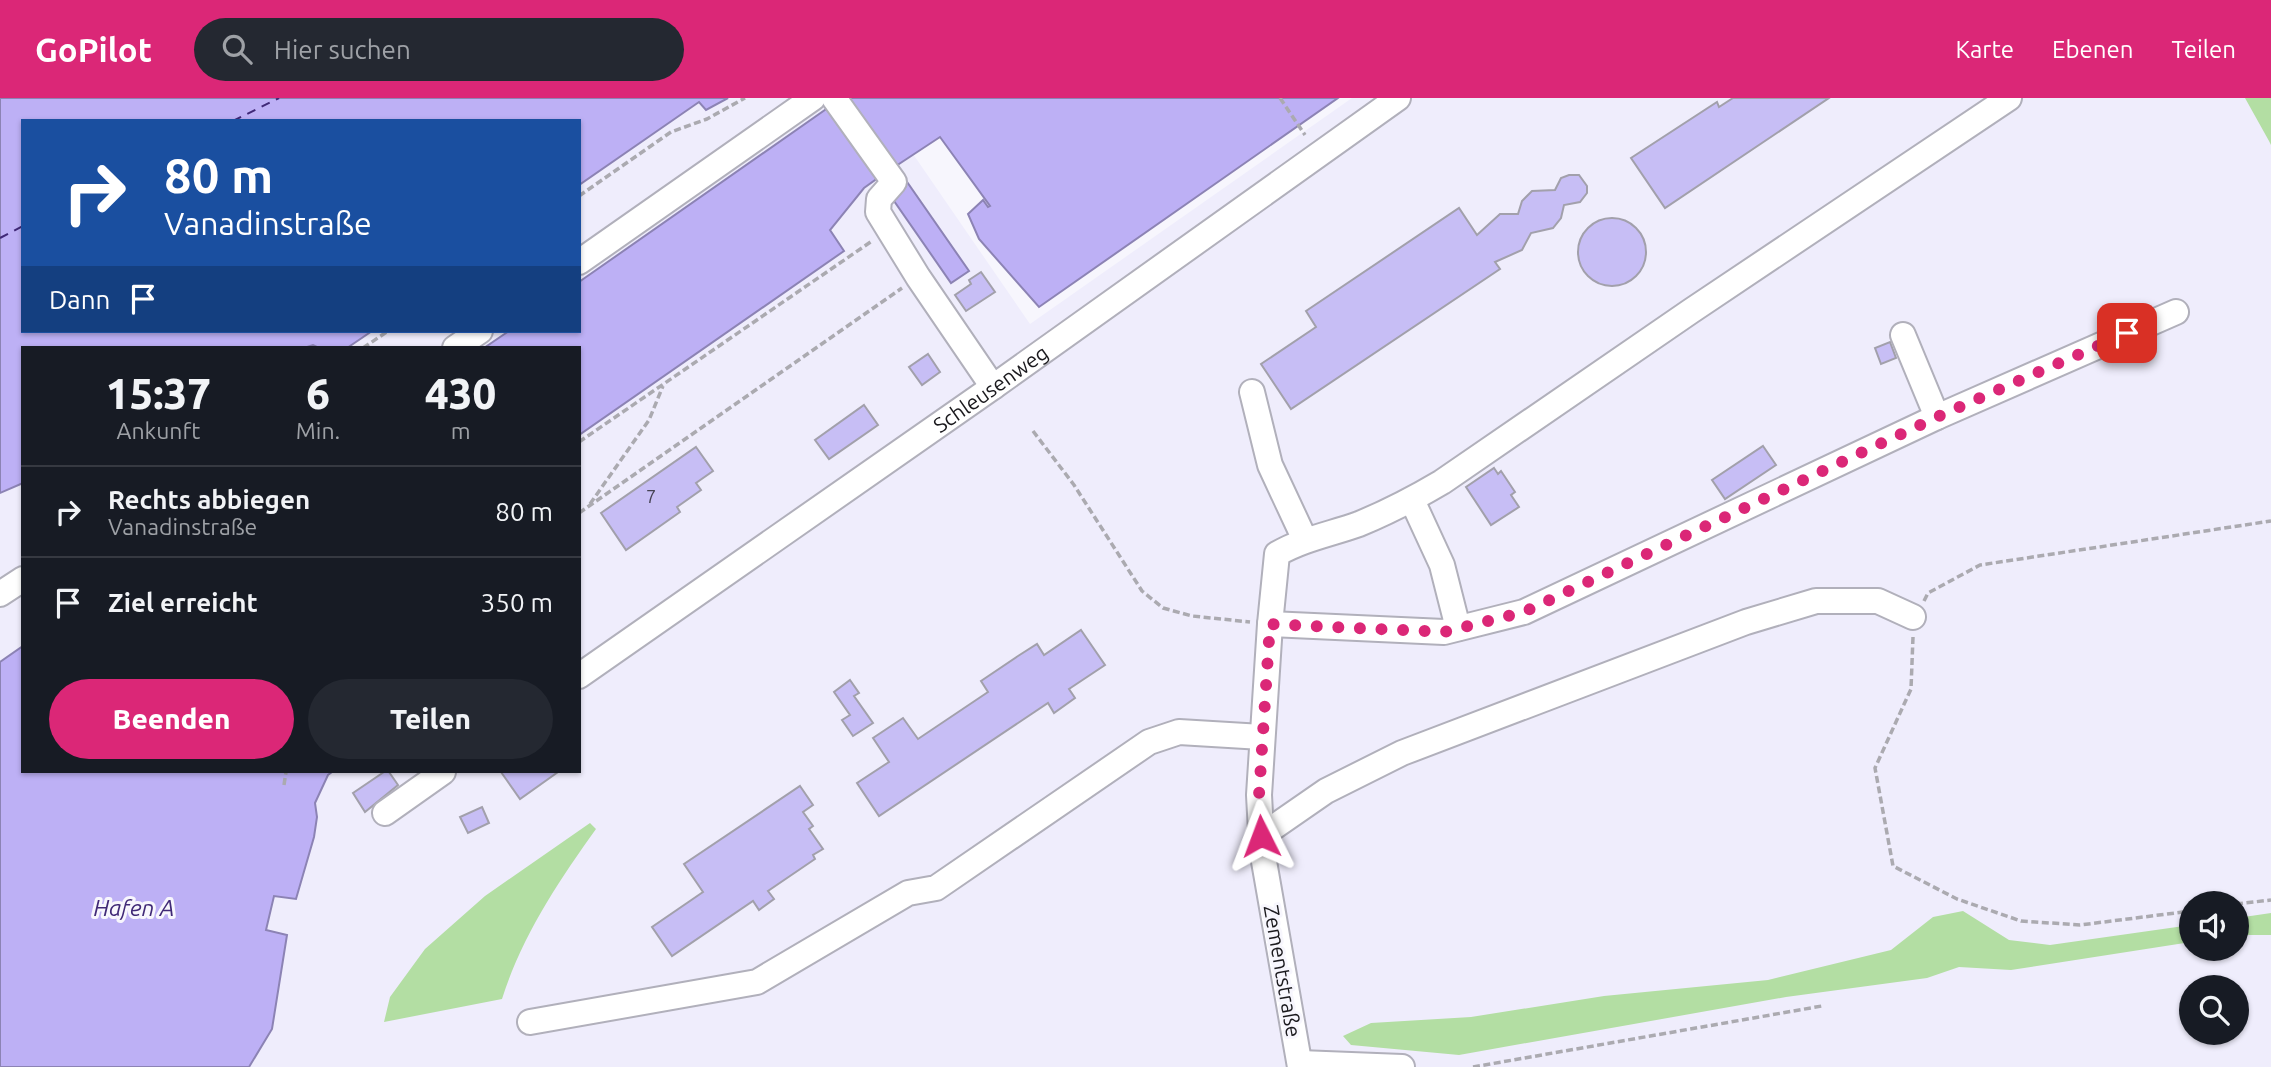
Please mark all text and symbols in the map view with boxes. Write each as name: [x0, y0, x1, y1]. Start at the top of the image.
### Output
search box: [194, 18, 684, 81]
icon: search: [218, 30, 256, 68]
text: GoPilot: [35, 31, 152, 68]
text: Hier suchen: [274, 35, 411, 64]
text: Karte: [1955, 36, 2014, 63]
text: Ebenen: [2052, 36, 2133, 63]
text: Teilen: [2171, 36, 2236, 63]
icon: right: [49, 147, 140, 238]
text: 80 m: [164, 147, 273, 202]
text: Vanadinstraße: [164, 205, 372, 241]
icon: arrive: [124, 280, 162, 318]
text: Dann: [49, 285, 110, 314]
pin: [2097, 303, 2157, 363]
icon: arrive: [2108, 314, 2146, 352]
street label: Schleusenweg: [929, 340, 1052, 437]
text: 15:37: [106, 370, 211, 417]
text: 6: [306, 370, 330, 417]
text: 430: [425, 370, 496, 417]
text: Ankunft: [117, 418, 200, 443]
text: Min.: [296, 418, 340, 443]
text: m: [451, 418, 471, 443]
text: Rechts abbiegen: [108, 485, 310, 514]
house number: 7: [646, 486, 656, 506]
icon: right: [49, 493, 87, 531]
text: 80 m: [495, 497, 553, 526]
text: Vanadinstraße: [108, 514, 257, 539]
icon: arrive: [49, 584, 87, 622]
text: Ziel erreicht: [108, 588, 258, 617]
text: 350 m: [481, 588, 553, 617]
button: Beenden: [49, 679, 294, 759]
button: Teilen: [308, 679, 553, 759]
position arrow: [1224, 799, 1298, 873]
map controls: [2179, 891, 2249, 1045]
button: sound: [2179, 891, 2249, 961]
water label: Hafen A: [93, 895, 175, 921]
street label: Zementstraße: [1260, 903, 1306, 1039]
button: search: [2179, 975, 2249, 1045]

